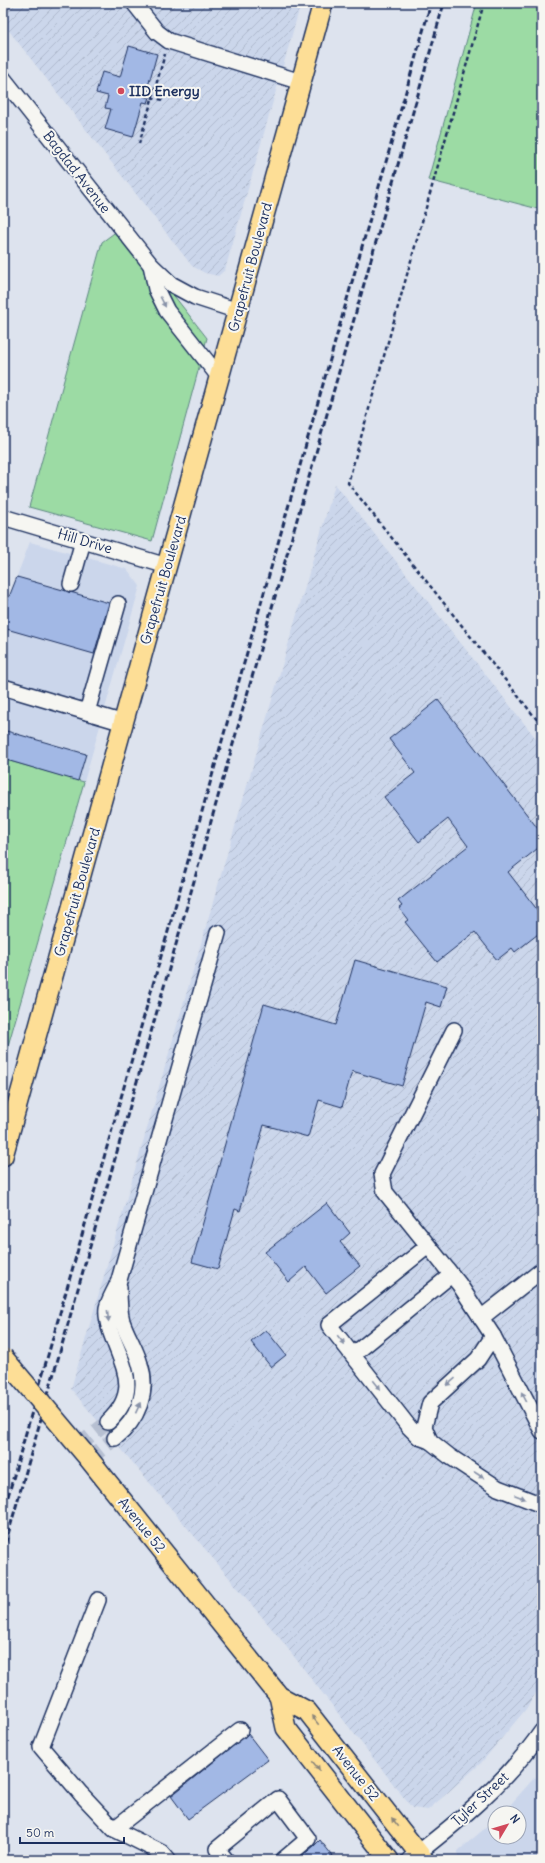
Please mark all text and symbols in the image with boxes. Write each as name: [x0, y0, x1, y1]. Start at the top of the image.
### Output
place label: IID Energy: [129, 82, 200, 100]
marker: IID Energy: [116, 86, 126, 96]
street label: Bagdad Avenue: [39, 127, 115, 217]
street label: Grapefruit Boulevard: [224, 200, 276, 334]
one-way arrow: [160, 296, 166, 308]
street label: Grapefruit Boulevard: [136, 513, 190, 647]
street label: Hill Drive: [56, 525, 114, 557]
street label: Grapefruit Boulevard: [50, 825, 104, 959]
one-way arrow: [104, 1310, 111, 1322]
one-way arrow: [336, 1335, 345, 1345]
one-way arrow: [446, 1377, 457, 1386]
one-way arrow: [372, 1380, 381, 1391]
one-way arrow: [521, 1391, 527, 1402]
one-way arrow: [135, 1402, 141, 1413]
one-way arrow: [473, 1472, 485, 1479]
street label: Avenue 52: [114, 1494, 170, 1557]
one-way arrow: [514, 1494, 526, 1500]
one-way arrow: [310, 1714, 319, 1725]
street label: Avenue 52: [329, 1741, 384, 1805]
one-way arrow: [312, 1761, 320, 1772]
street label: Tyler Street: [448, 1768, 512, 1830]
north arrow: [487, 1805, 527, 1845]
text: N: [507, 1812, 523, 1826]
one-way arrow: [390, 1817, 399, 1828]
scale bar: [20, 1819, 124, 1845]
text: 50 m: [26, 1825, 55, 1840]

